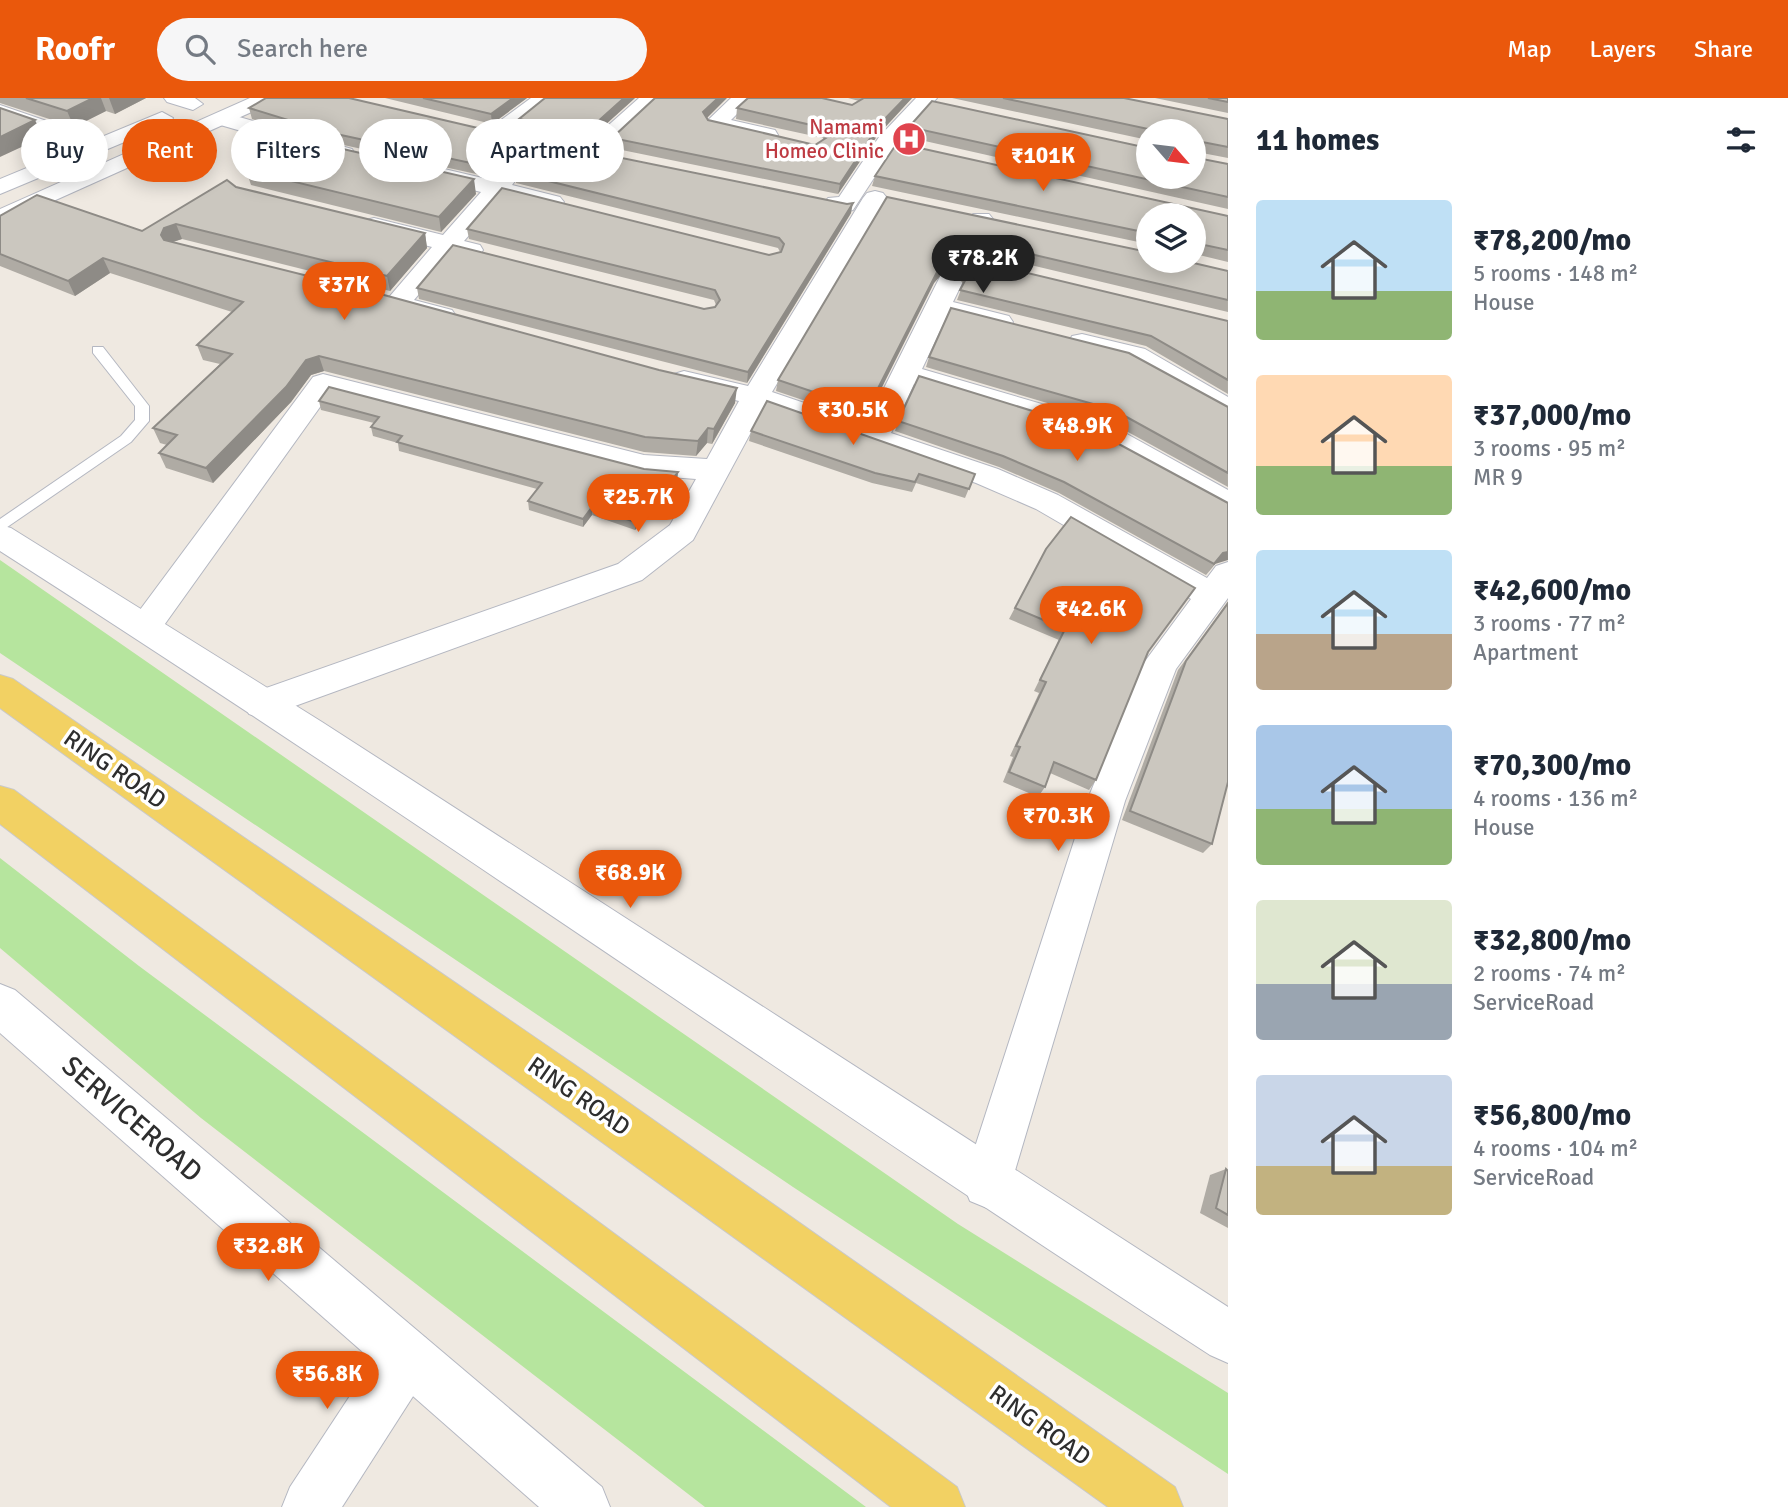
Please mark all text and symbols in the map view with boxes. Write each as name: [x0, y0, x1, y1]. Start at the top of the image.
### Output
search box: [157, 18, 647, 81]
text: Roofr: [35, 29, 115, 70]
icon: search: [181, 30, 219, 68]
text: Search here: [237, 33, 368, 65]
text: Map: [1507, 34, 1552, 64]
text: Layers: [1590, 34, 1656, 64]
text: Share: [1694, 34, 1753, 64]
place label: Namami Homeo Clinic: [765, 114, 884, 164]
chip: Buy: [21, 119, 108, 182]
chip: Rent: [122, 119, 217, 182]
chip: Filters: [231, 119, 345, 182]
chip: New: [359, 119, 452, 182]
chip: Apartment: [466, 119, 624, 182]
north arrow: [1136, 119, 1206, 189]
map controls: [1136, 119, 1206, 273]
hospital icon: Namami Homeo Clinic: [890, 120, 928, 158]
icon: filters: [1722, 121, 1760, 159]
text: 11 homes: [1256, 122, 1379, 159]
pin: ₹101K: [994, 134, 1092, 193]
text: ₹101K: [1011, 141, 1075, 170]
button: layers: [1136, 203, 1206, 273]
text: ₹78,200/mo: [1473, 222, 1631, 259]
icon: home: [1312, 228, 1396, 312]
pin: ₹78.2K: [926, 236, 1040, 295]
text: ₹78.2K: [948, 243, 1018, 272]
text: 5 rooms · 148 m²: [1473, 259, 1638, 288]
pin: ₹37K: [303, 262, 385, 322]
text: ₹37K: [318, 270, 370, 299]
text: House: [1473, 288, 1535, 317]
pin: ₹30.5K: [796, 388, 910, 447]
text: ₹30.5K: [818, 395, 888, 424]
text: ₹37,000/mo: [1473, 397, 1631, 434]
icon: home: [1312, 403, 1396, 487]
pin: ₹48.9K: [1020, 404, 1134, 463]
text: ₹48.9K: [1042, 411, 1112, 440]
text: 3 rooms · 95 m²: [1473, 434, 1626, 463]
text: MR 9: [1473, 463, 1523, 492]
pin: ₹25.7K: [581, 474, 695, 534]
text: ₹25.7K: [603, 482, 673, 511]
text: ₹42,600/mo: [1473, 572, 1631, 609]
icon: home: [1312, 578, 1396, 662]
pin: ₹42.6K: [1034, 587, 1148, 646]
text: ₹42.6K: [1056, 594, 1126, 623]
text: 3 rooms · 77 m²: [1473, 609, 1626, 638]
text: Apartment: [1473, 638, 1578, 667]
street label: RING ROAD: [58, 723, 172, 815]
text: ₹70,300/mo: [1473, 747, 1631, 784]
icon: home: [1312, 753, 1396, 837]
text: 4 rooms · 136 m²: [1473, 784, 1638, 813]
pin: ₹70.3K: [1001, 794, 1115, 853]
text: ₹70.3K: [1023, 801, 1093, 830]
text: House: [1473, 813, 1535, 842]
pin: ₹68.9K: [573, 850, 687, 910]
text: ₹68.9K: [595, 858, 665, 887]
text: ₹32,800/mo: [1473, 922, 1631, 959]
icon: home: [1312, 928, 1396, 1012]
text: 2 rooms · 74 m²: [1473, 959, 1626, 988]
text: ServiceRoad: [1473, 988, 1594, 1017]
street label: SERVICEROAD: [55, 1049, 209, 1189]
street label: RING ROAD: [522, 1050, 636, 1142]
text: ₹56,800/mo: [1473, 1097, 1631, 1134]
icon: home: [1312, 1103, 1396, 1187]
text: 4 rooms · 104 m²: [1473, 1134, 1638, 1163]
text: ServiceRoad: [1473, 1163, 1594, 1192]
pin: ₹32.8K: [211, 1224, 325, 1283]
text: ₹32.8K: [233, 1231, 303, 1260]
pin: ₹56.8K: [270, 1352, 384, 1411]
text: ₹56.8K: [292, 1359, 362, 1388]
street label: RING ROAD: [983, 1378, 1097, 1472]

